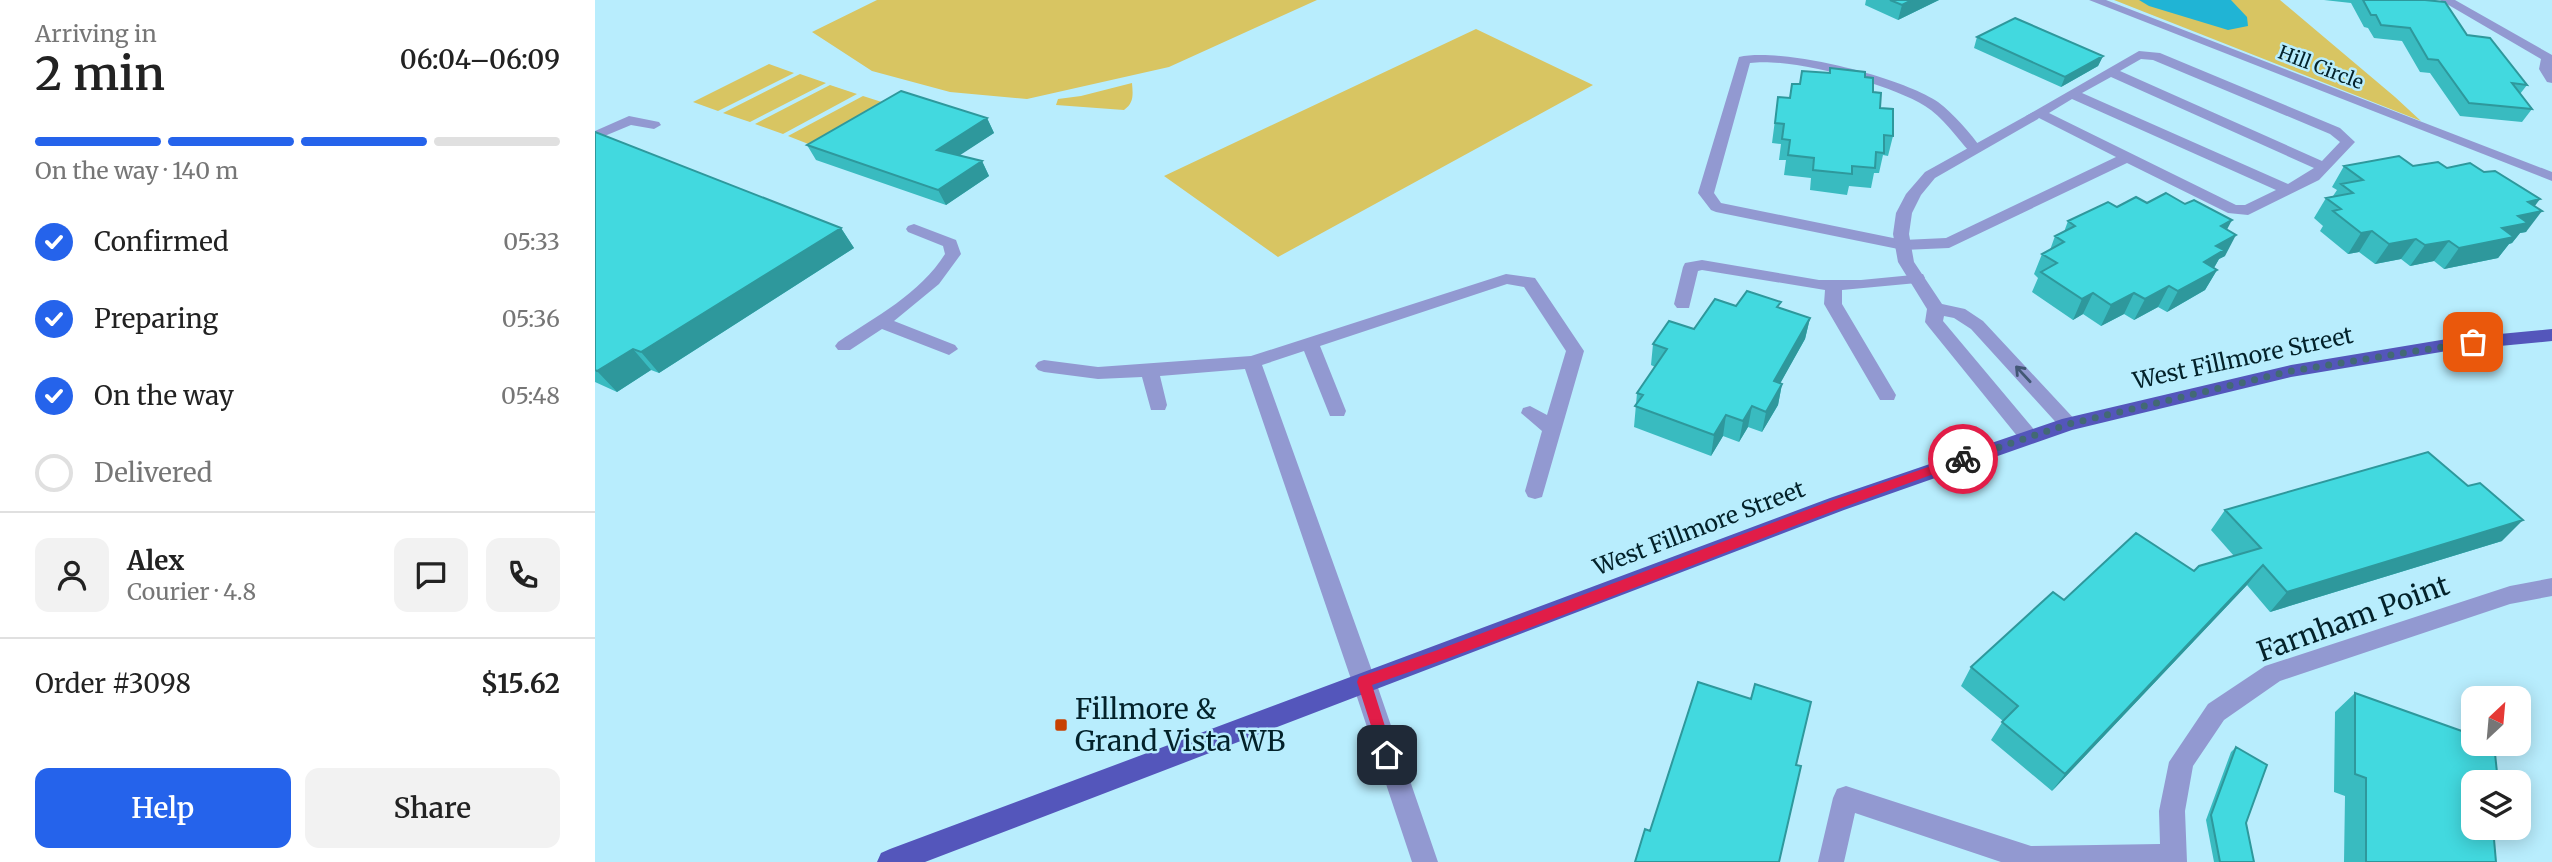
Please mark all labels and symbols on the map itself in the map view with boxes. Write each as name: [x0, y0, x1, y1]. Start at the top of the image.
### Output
street label: Hill Circle: [2275, 40, 2367, 94]
pin: [2443, 312, 2503, 372]
street label: West Fillmore Street: [2129, 320, 2356, 395]
one-way arrow: [2014, 366, 2031, 383]
courier: [1928, 424, 1998, 494]
street label: West Fillmore Street: [1588, 474, 1809, 582]
street label: Farnham Point: [2252, 567, 2454, 669]
north arrow: [2461, 686, 2531, 756]
place label: Fillmore & Grand Vista WB: [1075, 691, 1285, 759]
marker: Fillmore & Grand Vista WB: [1053, 717, 1069, 733]
pin: [1357, 725, 1417, 785]

